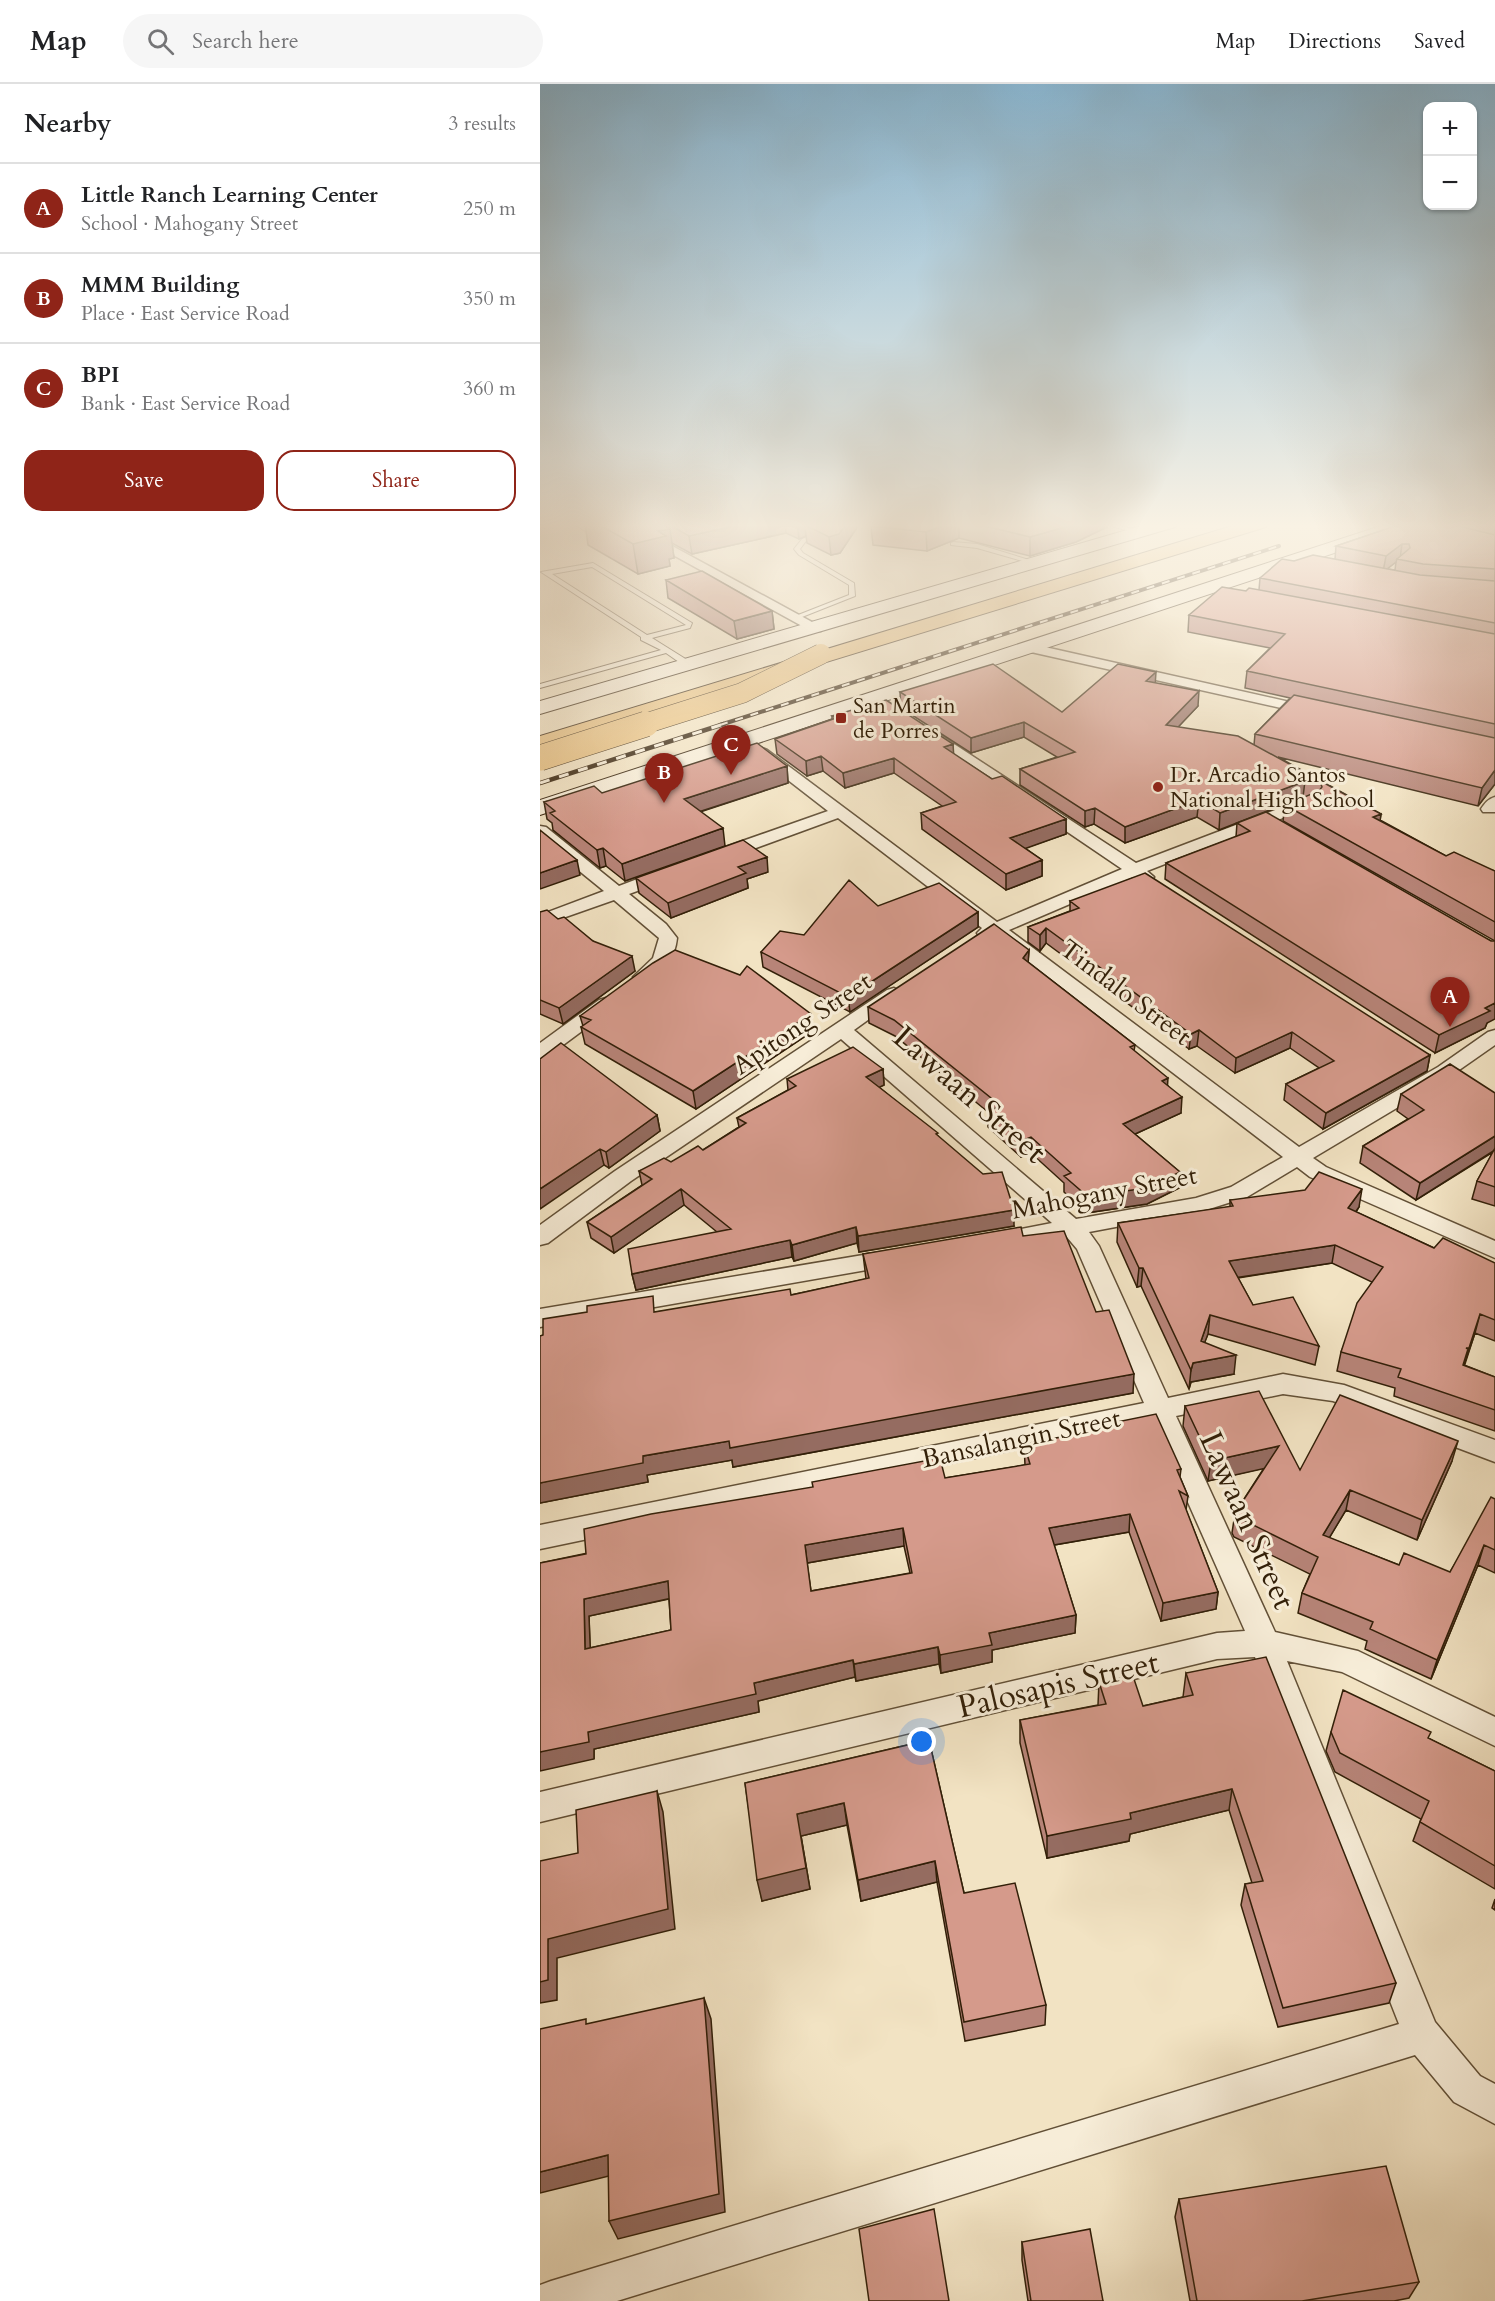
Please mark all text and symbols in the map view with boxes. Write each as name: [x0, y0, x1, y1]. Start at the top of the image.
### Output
search box: [123, 14, 543, 68]
text: Map: [30, 22, 87, 60]
icon: search: [144, 25, 177, 58]
text: Search here: [192, 26, 299, 56]
text: Map: [1215, 27, 1255, 56]
text: Directions: [1288, 27, 1381, 56]
text: Saved: [1414, 27, 1465, 56]
map controls: [1423, 102, 1477, 210]
button: +: [1423, 102, 1477, 156]
text: Nearby: [24, 106, 112, 141]
text: 3 results: [448, 110, 516, 137]
button: −: [1423, 156, 1477, 210]
text: Little Ranch Learning Center: [81, 180, 378, 210]
text: A: [36, 195, 51, 222]
text: 250 m: [463, 195, 516, 222]
text: School · Mahogany Street: [81, 210, 298, 237]
text: MMM Building: [81, 270, 239, 300]
text: B: [36, 285, 51, 312]
text: 350 m: [463, 285, 516, 312]
text: Place · East Service Road: [81, 300, 290, 327]
text: BPI: [81, 360, 119, 390]
text: C: [36, 375, 51, 402]
text: 360 m: [463, 375, 516, 402]
text: Bank · East Service Road: [81, 390, 290, 417]
button: Save: [24, 450, 264, 511]
button: Share: [276, 450, 516, 511]
place label: San Martin de Porres: [853, 691, 956, 746]
marker: San Martin de Porres: [834, 711, 848, 725]
pin: C: [712, 726, 750, 775]
pin: B: [644, 754, 684, 803]
place label: Dr. Arcadio Santos National High School: [1170, 760, 1375, 815]
marker: Dr. Arcadio Santos National High School: [1151, 780, 1165, 794]
street label: Tindalo Street: [1053, 931, 1199, 1053]
street label: Apitong Street: [726, 964, 879, 1083]
pin: A: [1430, 978, 1470, 1027]
street label: Lawaan Street: [883, 1016, 1056, 1174]
street label: Mahogany Street: [1009, 1157, 1200, 1228]
street label: Bansalangin Street: [918, 1400, 1124, 1477]
street label: Lawaan Street: [1188, 1425, 1306, 1616]
street label: Palosapis Street: [953, 1640, 1163, 1729]
your location: [907, 1727, 936, 1756]

